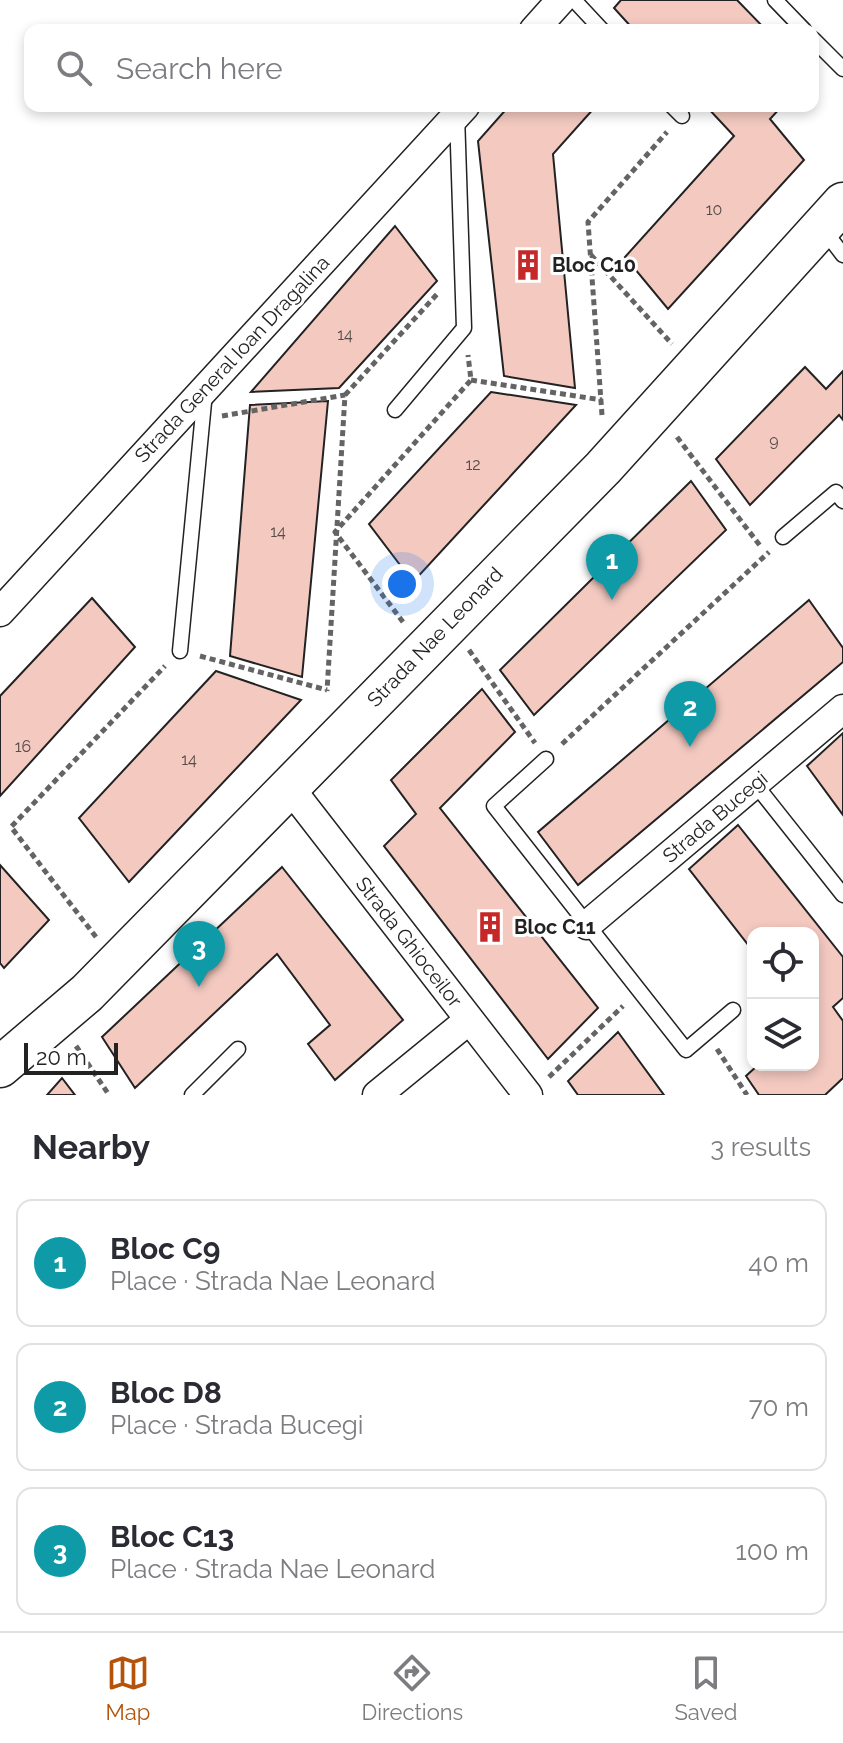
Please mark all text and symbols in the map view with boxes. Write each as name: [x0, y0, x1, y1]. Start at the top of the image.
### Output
search box: [24, 24, 819, 112]
icon: search: [52, 46, 96, 90]
text: Search here: [116, 51, 283, 86]
house number: 10: [706, 200, 722, 219]
building icon: Bloc C10: [511, 248, 545, 282]
street label: Strada General Ioan Dragalina: [130, 250, 334, 468]
place label: Bloc C10: [552, 253, 636, 277]
house number: 14: [337, 325, 353, 344]
house number: 9: [769, 431, 779, 450]
house number: 12: [465, 455, 481, 474]
house number: 14: [270, 522, 286, 541]
pin: 1: [586, 534, 638, 600]
street label: Strada Nae Leonard: [362, 562, 508, 712]
your location: [382, 564, 422, 604]
pin: 2: [664, 681, 716, 747]
house number: 16: [15, 737, 31, 756]
house number: 14: [181, 750, 197, 769]
street label: Strada Bucegi: [658, 766, 772, 868]
street label: Strada Ghioceilor: [351, 872, 467, 1012]
building icon: Bloc C11: [473, 910, 507, 944]
place label: Bloc C11: [514, 915, 596, 939]
pin: 3: [173, 921, 225, 987]
map controls: [747, 927, 819, 1071]
button: locate: [747, 927, 819, 999]
button: layers: [747, 999, 819, 1071]
scale bar: [24, 1039, 118, 1075]
text: 20 m: [36, 1044, 87, 1070]
text: Nearby: [32, 1127, 150, 1167]
text: 3 results: [710, 1132, 811, 1162]
text: Bloc C9: [110, 1231, 220, 1266]
text: 1: [54, 1248, 66, 1278]
text: 40 m: [748, 1248, 809, 1278]
text: Place · Strada Nae Leonard: [110, 1266, 435, 1296]
text: Bloc D8: [110, 1375, 222, 1410]
text: 2: [53, 1392, 67, 1422]
text: 70 m: [749, 1392, 809, 1422]
text: Place · Strada Bucegi: [110, 1410, 363, 1440]
text: Bloc C13: [110, 1519, 234, 1554]
text: 3: [53, 1536, 67, 1566]
text: 100 m: [736, 1536, 809, 1566]
text: Place · Strada Nae Leonard: [110, 1554, 435, 1584]
tab: Map: [106, 1651, 150, 1725]
tab: Directions: [362, 1651, 463, 1725]
tab: Saved: [674, 1651, 737, 1725]

